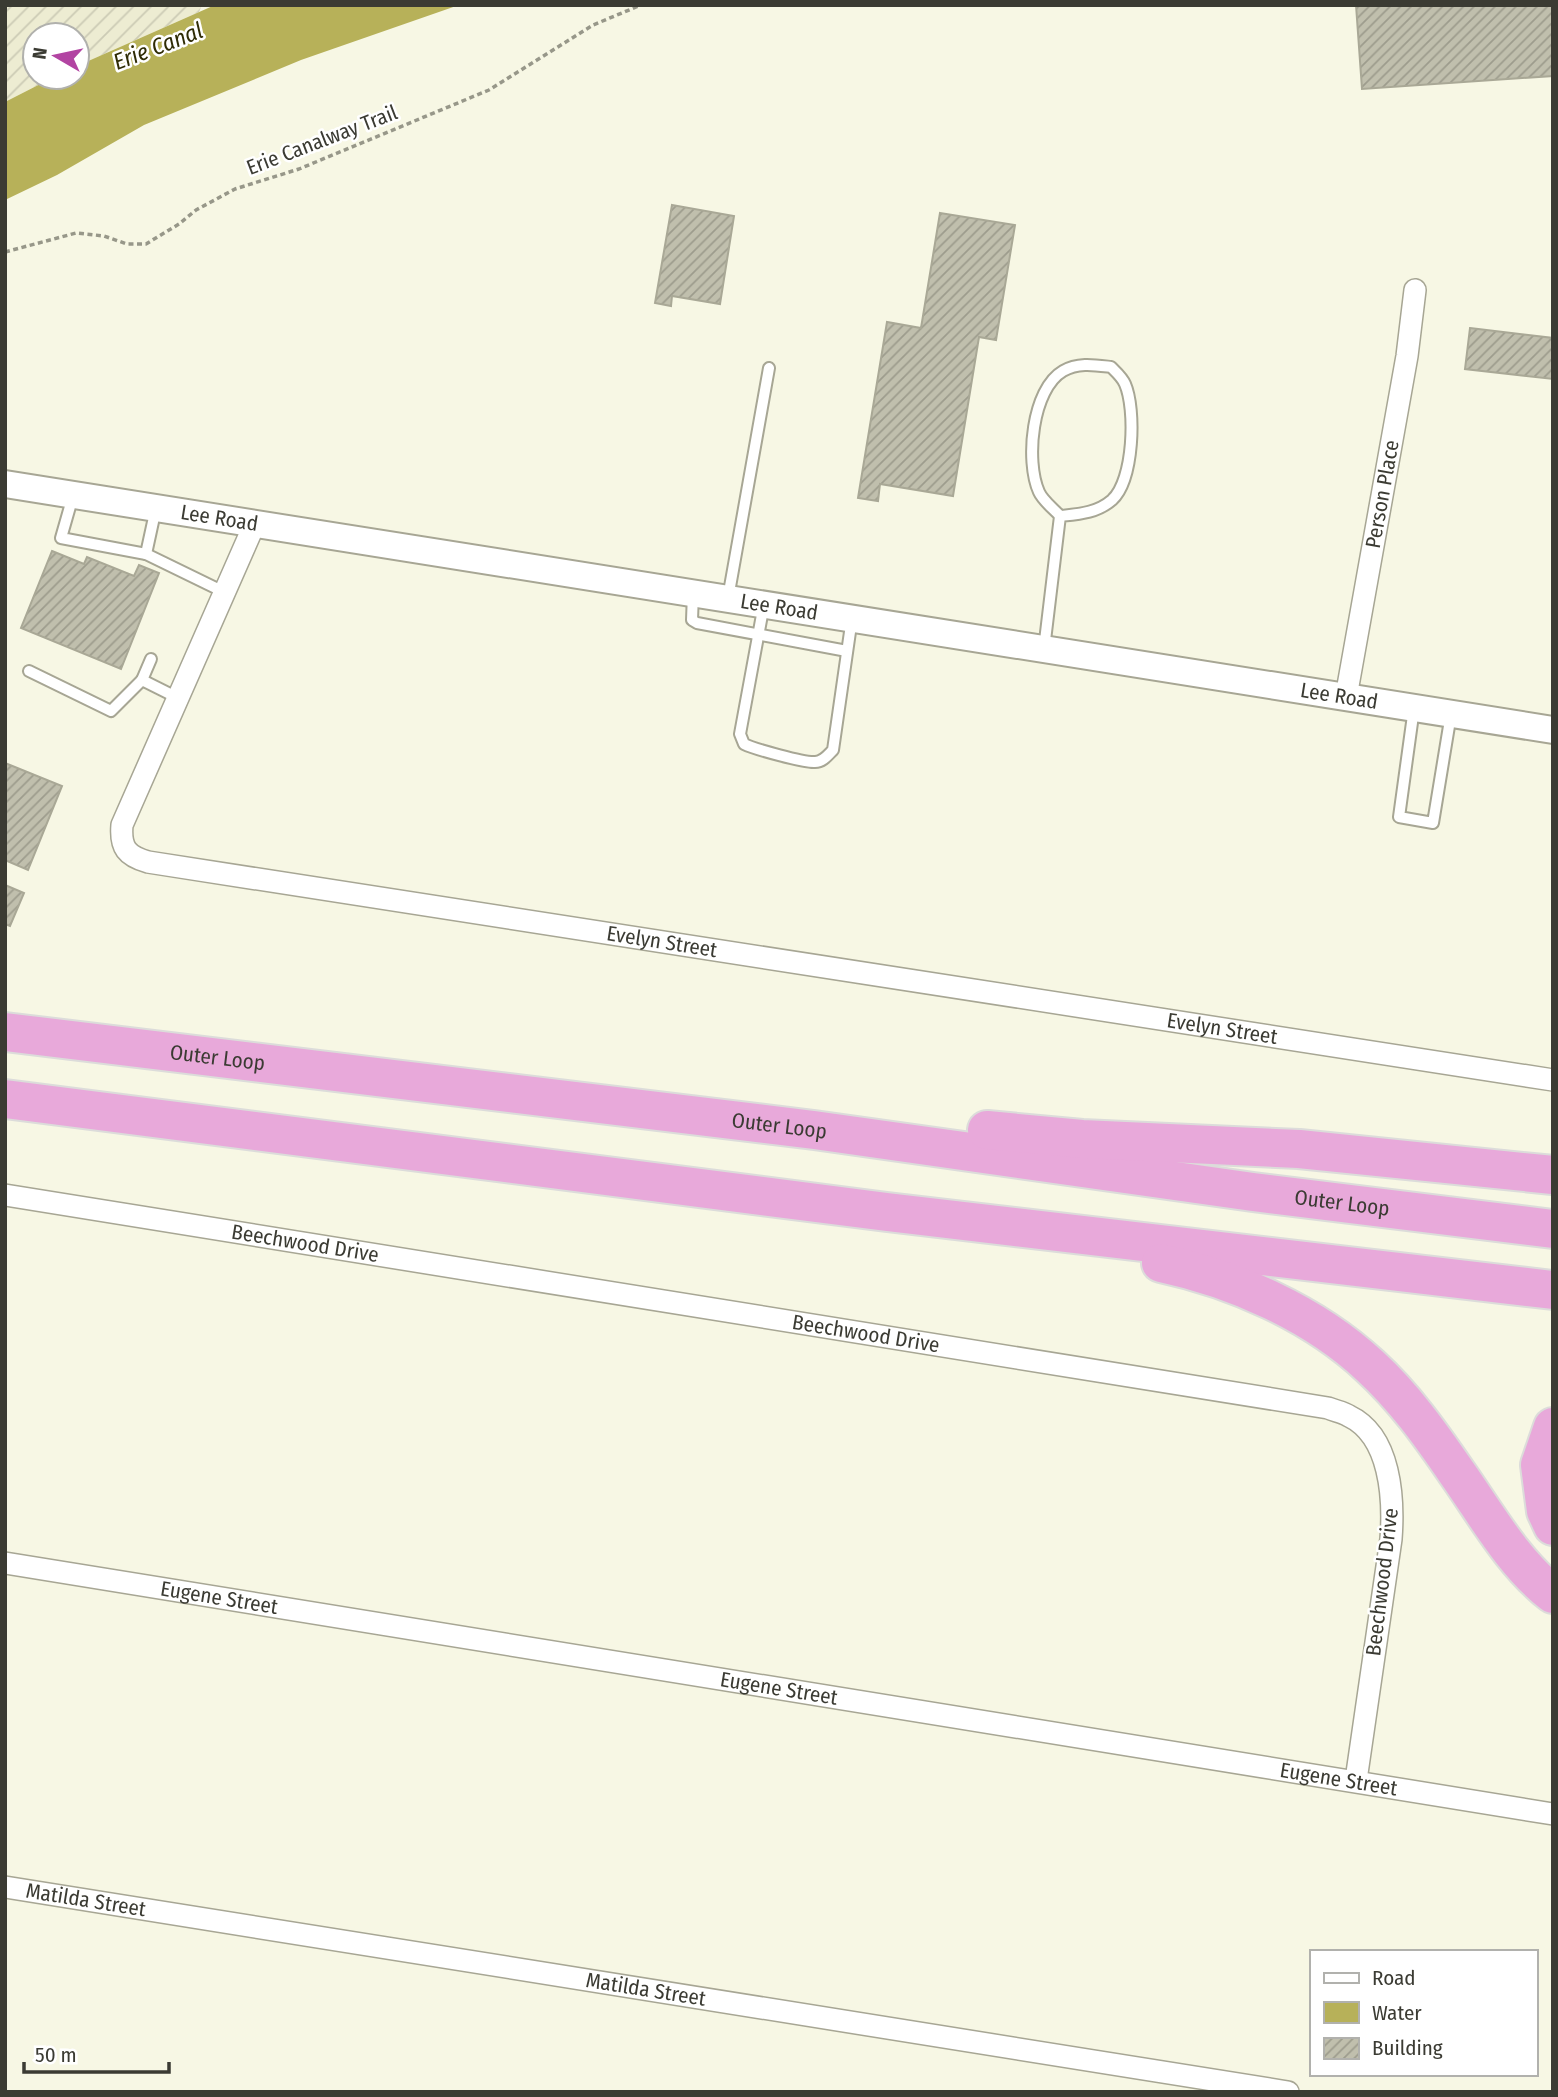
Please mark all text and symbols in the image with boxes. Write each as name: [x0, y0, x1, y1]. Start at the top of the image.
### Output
water label: Erie Canal: [109, 16, 207, 76]
north arrow: [21, 21, 91, 91]
text: N: [27, 46, 52, 61]
street label: Erie Canalway Trail: [243, 99, 402, 181]
street label: Person Place: [1360, 438, 1405, 550]
street label: Lee Road: [179, 499, 260, 537]
street label: Lee Road: [739, 588, 820, 626]
street label: Lee Road: [1299, 677, 1380, 715]
street label: Evelyn Street: [605, 920, 719, 963]
street label: Evelyn Street: [1165, 1007, 1279, 1050]
street label: Outer Loop: [168, 1039, 266, 1076]
street label: Outer Loop: [730, 1107, 829, 1145]
street label: Outer Loop: [1293, 1184, 1391, 1222]
street label: Beechwood Drive: [230, 1219, 381, 1268]
street label: Beechwood Drive: [790, 1309, 941, 1358]
street label: Beechwood Drive: [1360, 1507, 1404, 1657]
street label: Eugene Street: [159, 1575, 280, 1620]
street label: Eugene Street: [718, 1666, 840, 1711]
street label: Eugene Street: [1278, 1757, 1399, 1802]
street label: Matilda Street: [24, 1878, 148, 1922]
legend: [1310, 1950, 1537, 2076]
text: Road: [1372, 1965, 1416, 1991]
street label: Matilda Street: [584, 1967, 708, 2012]
text: Water: [1372, 2000, 1422, 2026]
scale bar: [24, 2030, 170, 2074]
text: Building: [1372, 2035, 1443, 2061]
text: 50 m: [35, 2042, 77, 2068]

